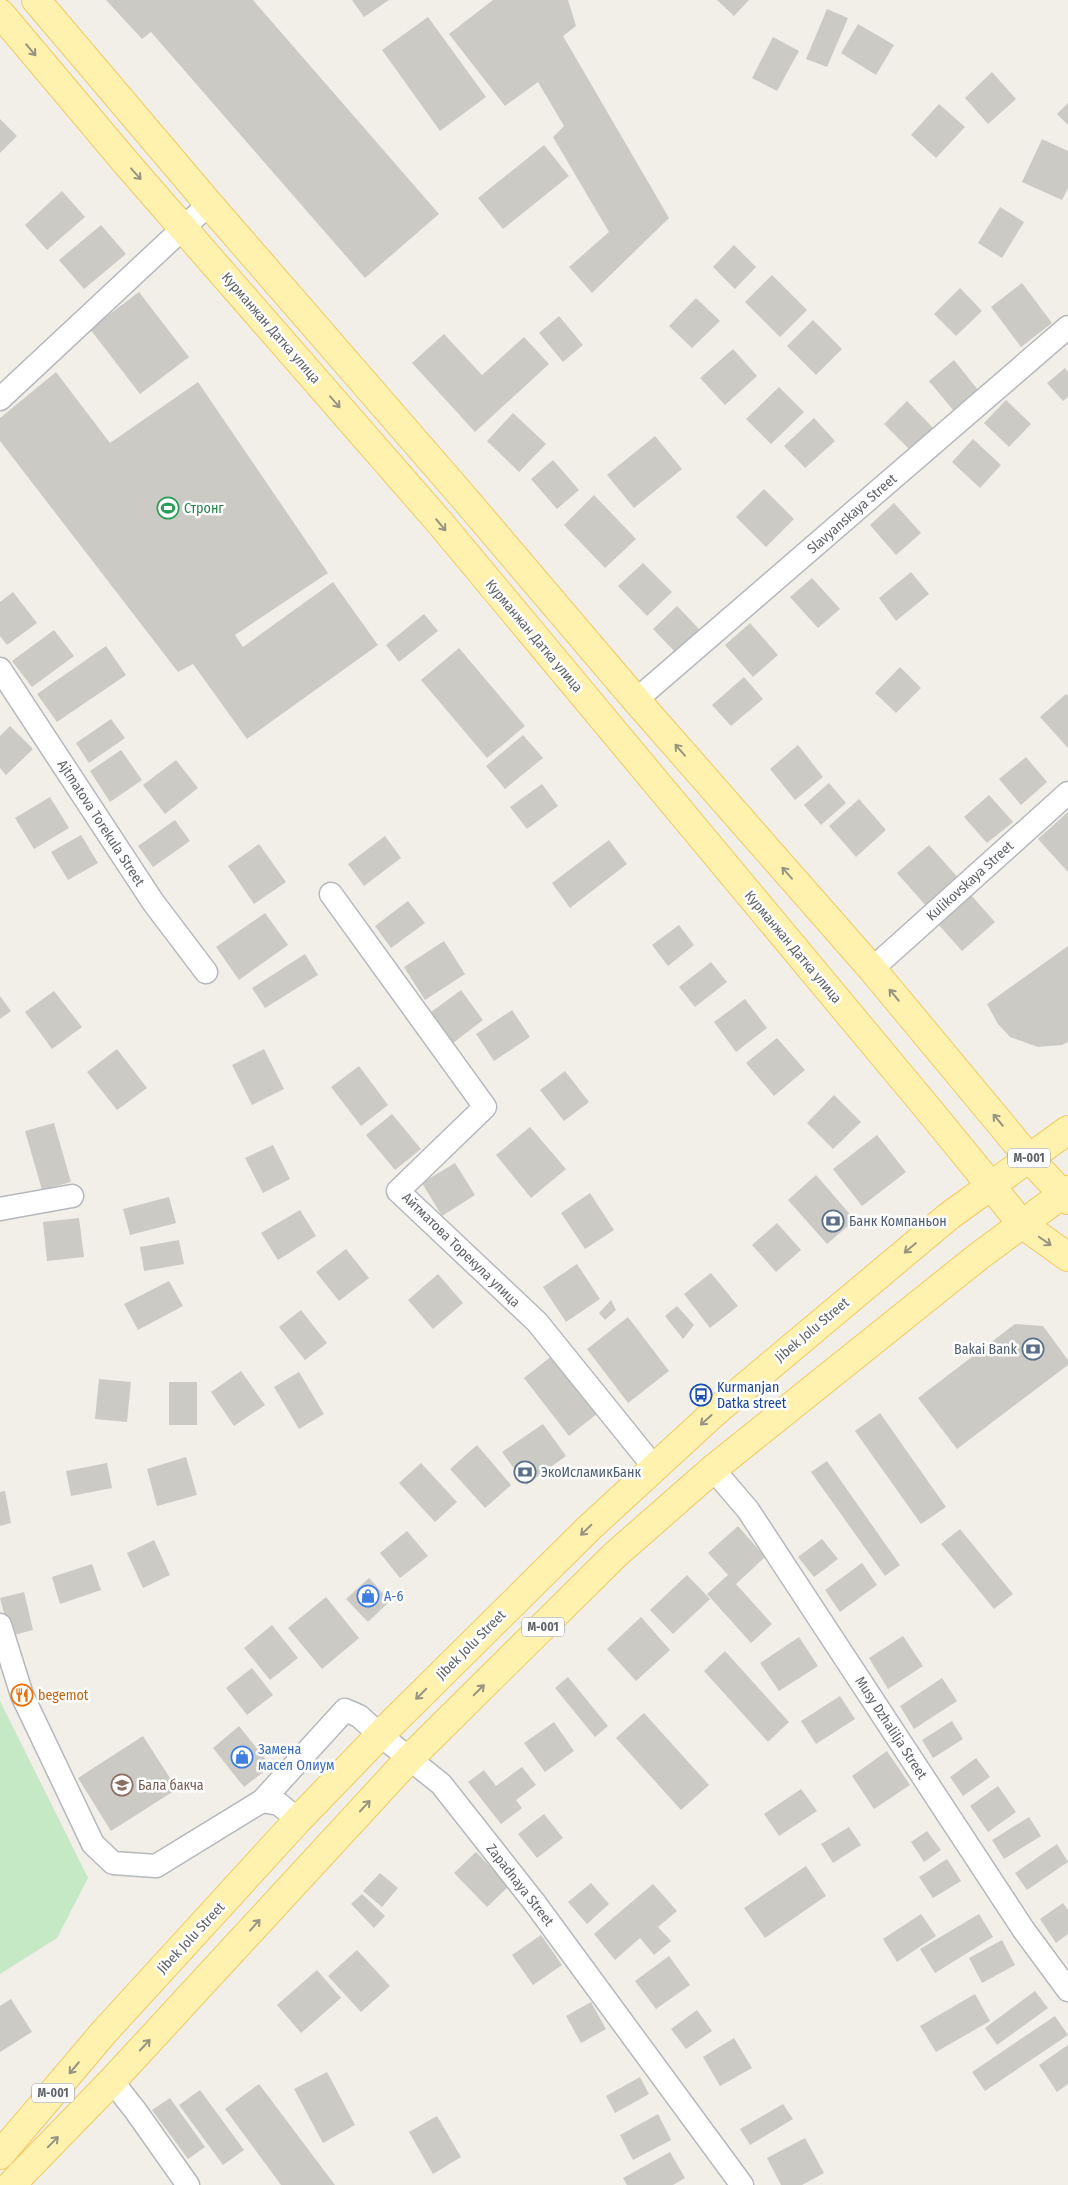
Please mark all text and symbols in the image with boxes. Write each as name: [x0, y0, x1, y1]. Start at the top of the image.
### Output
one-way arrow: [26, 44, 37, 57]
one-way arrow: [130, 168, 142, 181]
street label: Курманжан Датка улица: [218, 269, 324, 387]
one-way arrow: [329, 396, 341, 409]
street label: Slavyanskaya Street: [804, 470, 901, 558]
sports icon: Стронг: [156, 496, 180, 520]
place label: Стронг: [184, 500, 224, 517]
one-way arrow: [436, 518, 447, 531]
street label: Курманжан Датка улица: [482, 576, 586, 696]
one-way arrow: [674, 744, 686, 757]
street label: Ajtmatova Torekula Street: [54, 757, 148, 890]
street label: Kulikovskaya Street: [923, 837, 1017, 925]
one-way arrow: [782, 866, 793, 879]
street label: Курманжан Датка улица: [741, 887, 845, 1007]
one-way arrow: [889, 989, 900, 1002]
one-way arrow: [993, 1114, 1004, 1127]
road number: М-001: [1008, 1148, 1050, 1168]
street label: Айтматова Торекула улица: [398, 1189, 524, 1311]
bank icon: Банк Компаньон: [821, 1209, 845, 1233]
place label: Банк Компаньон: [849, 1213, 947, 1230]
one-way arrow: [1038, 1236, 1052, 1246]
one-way arrow: [904, 1242, 917, 1253]
street label: Jibek Jolu Street: [772, 1294, 853, 1366]
bank icon: Bakai Bank: [1021, 1337, 1045, 1361]
place label: Bakai Bank: [954, 1341, 1017, 1358]
place label: Kurmanjan Datka street: [717, 1379, 787, 1412]
bus stop icon: Kurmanjan Datka street: [689, 1383, 713, 1407]
one-way arrow: [699, 1414, 712, 1426]
bank icon: ЭкоИсламикБанк: [513, 1460, 537, 1484]
place label: ЭкоИсламикБанк: [541, 1464, 641, 1481]
one-way arrow: [580, 1524, 593, 1536]
shop icon: А-6: [356, 1584, 380, 1608]
place label: А-6: [384, 1588, 403, 1605]
street label: Jibek Jolu Street: [433, 1606, 510, 1683]
road number: М-001: [522, 1618, 564, 1636]
street label: Musy Dzhalilja Street: [851, 1673, 931, 1783]
restaurant icon: begemot: [10, 1683, 34, 1707]
one-way arrow: [472, 1684, 485, 1696]
place label: begemot: [38, 1687, 89, 1704]
one-way arrow: [415, 1688, 428, 1700]
place label: Замена масел Олиум: [258, 1741, 334, 1774]
shop icon: Замена масел Олиум: [230, 1745, 254, 1769]
school or university icon: Бала бакча: [110, 1773, 134, 1797]
place label: Бала бакча: [138, 1777, 204, 1794]
one-way arrow: [359, 1800, 371, 1812]
street label: Zapadnaya Street: [483, 1841, 558, 1930]
street label: Jibek Jolu Street: [154, 1898, 229, 1977]
one-way arrow: [249, 1919, 261, 1932]
one-way arrow: [139, 2039, 151, 2052]
one-way arrow: [68, 2061, 79, 2074]
road number: М-001: [32, 2084, 74, 2102]
one-way arrow: [47, 2135, 59, 2148]

